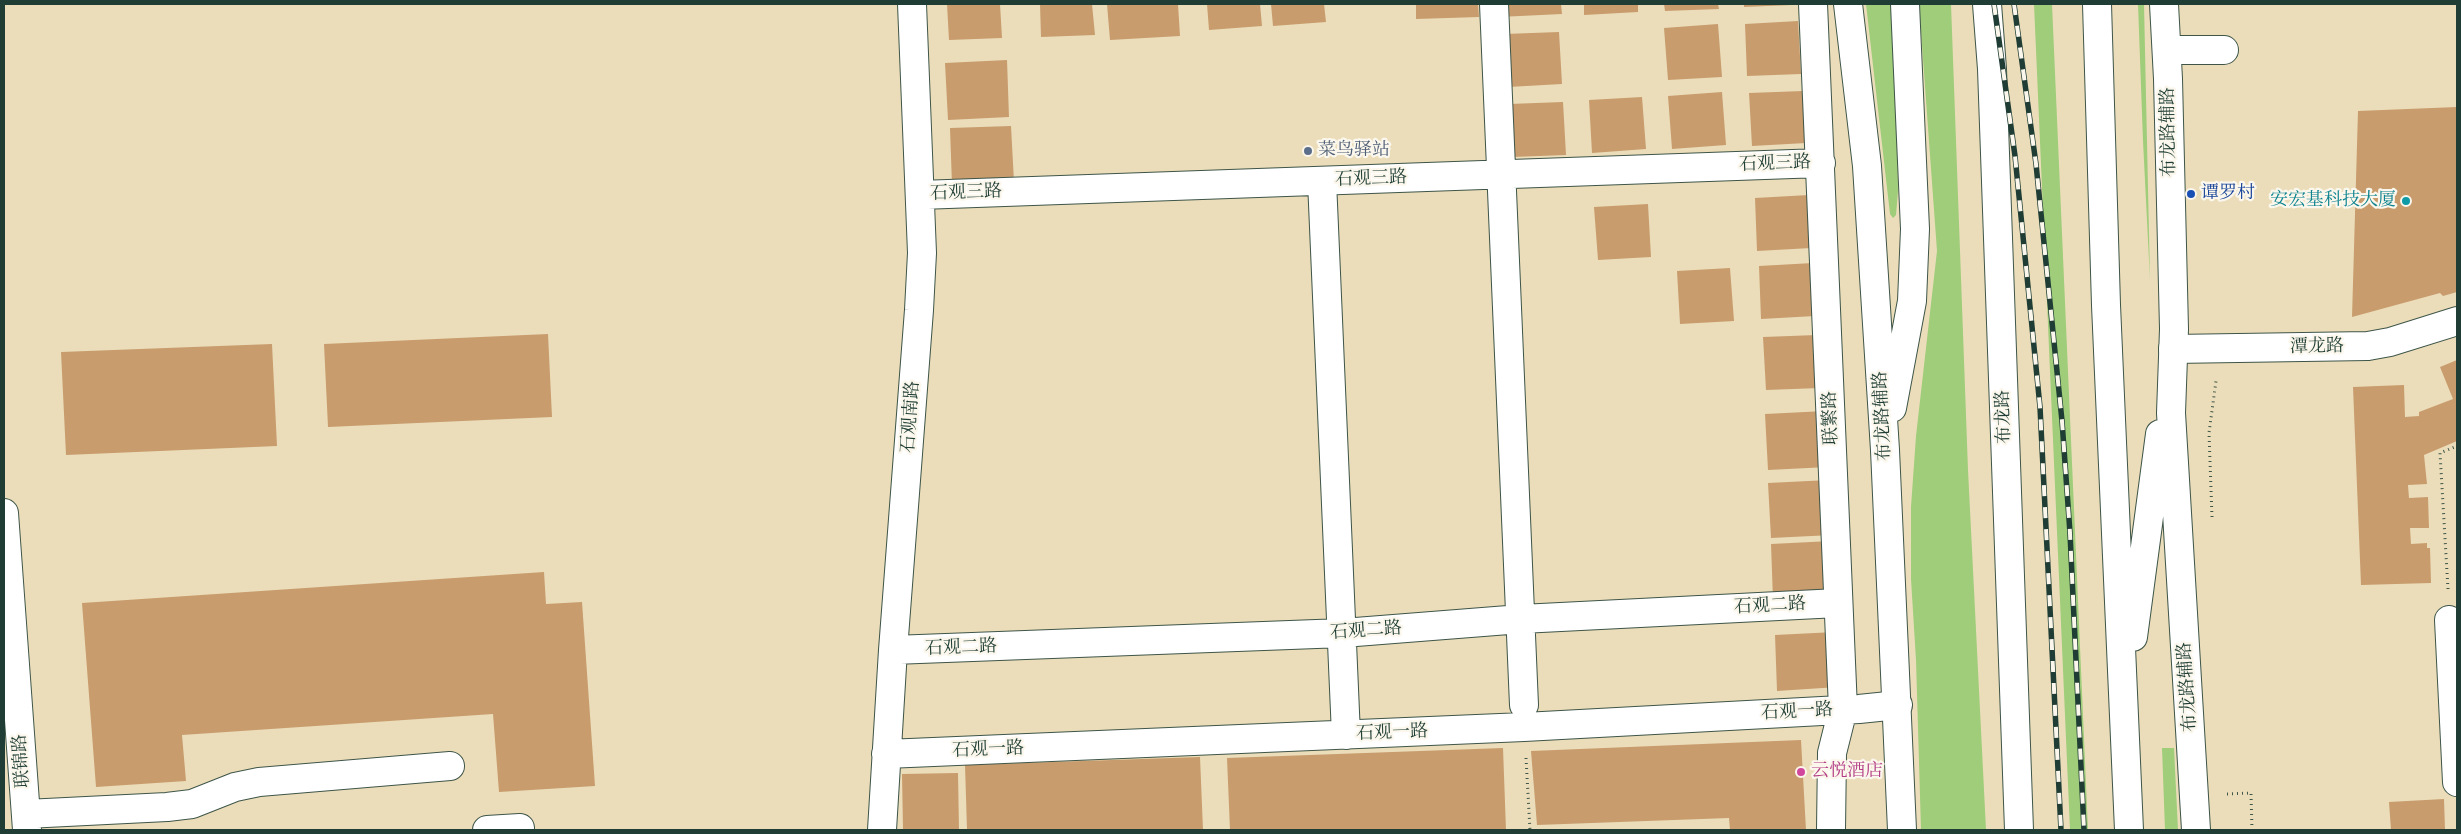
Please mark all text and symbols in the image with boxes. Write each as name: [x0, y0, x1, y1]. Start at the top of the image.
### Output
street label: 布龙路辅路: [2157, 87, 2181, 177]
place label: 菜鸟驿站: [1318, 140, 1390, 162]
marker: 菜鸟驿站: [1302, 145, 1314, 157]
street label: 石观三路: [1739, 152, 1811, 176]
street label: 石观三路: [1335, 167, 1407, 191]
street label: 石观三路: [930, 181, 1002, 205]
place label: 谭罗村: [2201, 183, 2255, 205]
marker: 谭罗村: [2185, 188, 2197, 200]
place label: 安宏基科技大厦: [2270, 190, 2396, 212]
marker: 安宏基科技大厦: [2400, 195, 2412, 207]
street label: 潭龙路: [2290, 336, 2344, 358]
street label: 布龙路辅路: [1870, 370, 1896, 462]
street label: 石观南路: [898, 380, 924, 454]
street label: 布龙路: [1992, 390, 2016, 444]
street label: 联繁路: [1819, 391, 1843, 445]
street label: 石观二路: [1733, 593, 1807, 619]
street label: 石观二路: [1329, 618, 1403, 644]
street label: 石观二路: [925, 636, 997, 660]
street label: 布龙路辅路: [2174, 641, 2202, 733]
street label: 石观一路: [1760, 699, 1834, 725]
street label: 石观一路: [1356, 721, 1428, 745]
street label: 联锦路: [9, 733, 35, 789]
street label: 石观一路: [952, 738, 1024, 762]
place label: 云悦酒店: [1811, 761, 1883, 783]
marker: 云悦酒店: [1795, 766, 1807, 778]

